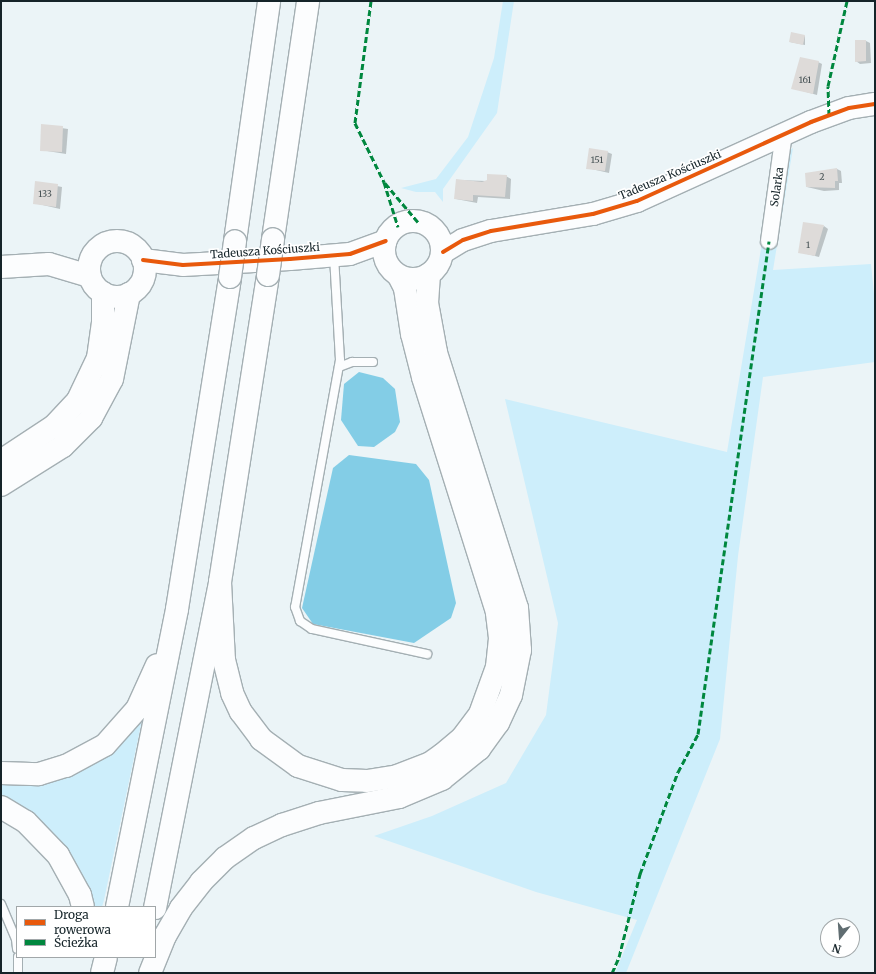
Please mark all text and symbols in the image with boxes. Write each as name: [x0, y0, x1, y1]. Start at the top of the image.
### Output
house number: 161: [799, 75, 811, 85]
street label: Tadeusza Kościuszki: [617, 147, 723, 203]
house number: 151: [591, 155, 603, 165]
street label: Solarka: [768, 166, 786, 208]
house number: 2: [819, 172, 825, 182]
house number: 133: [38, 189, 52, 199]
house number: 1: [806, 240, 810, 250]
street label: Tadeusza Kościuszki: [210, 241, 320, 261]
legend: [16, 906, 156, 958]
text: Droga rowerowa: [54, 907, 111, 937]
north arrow: [820, 918, 860, 958]
text: Ścieżka: [54, 935, 98, 950]
text: N: [831, 941, 843, 956]

